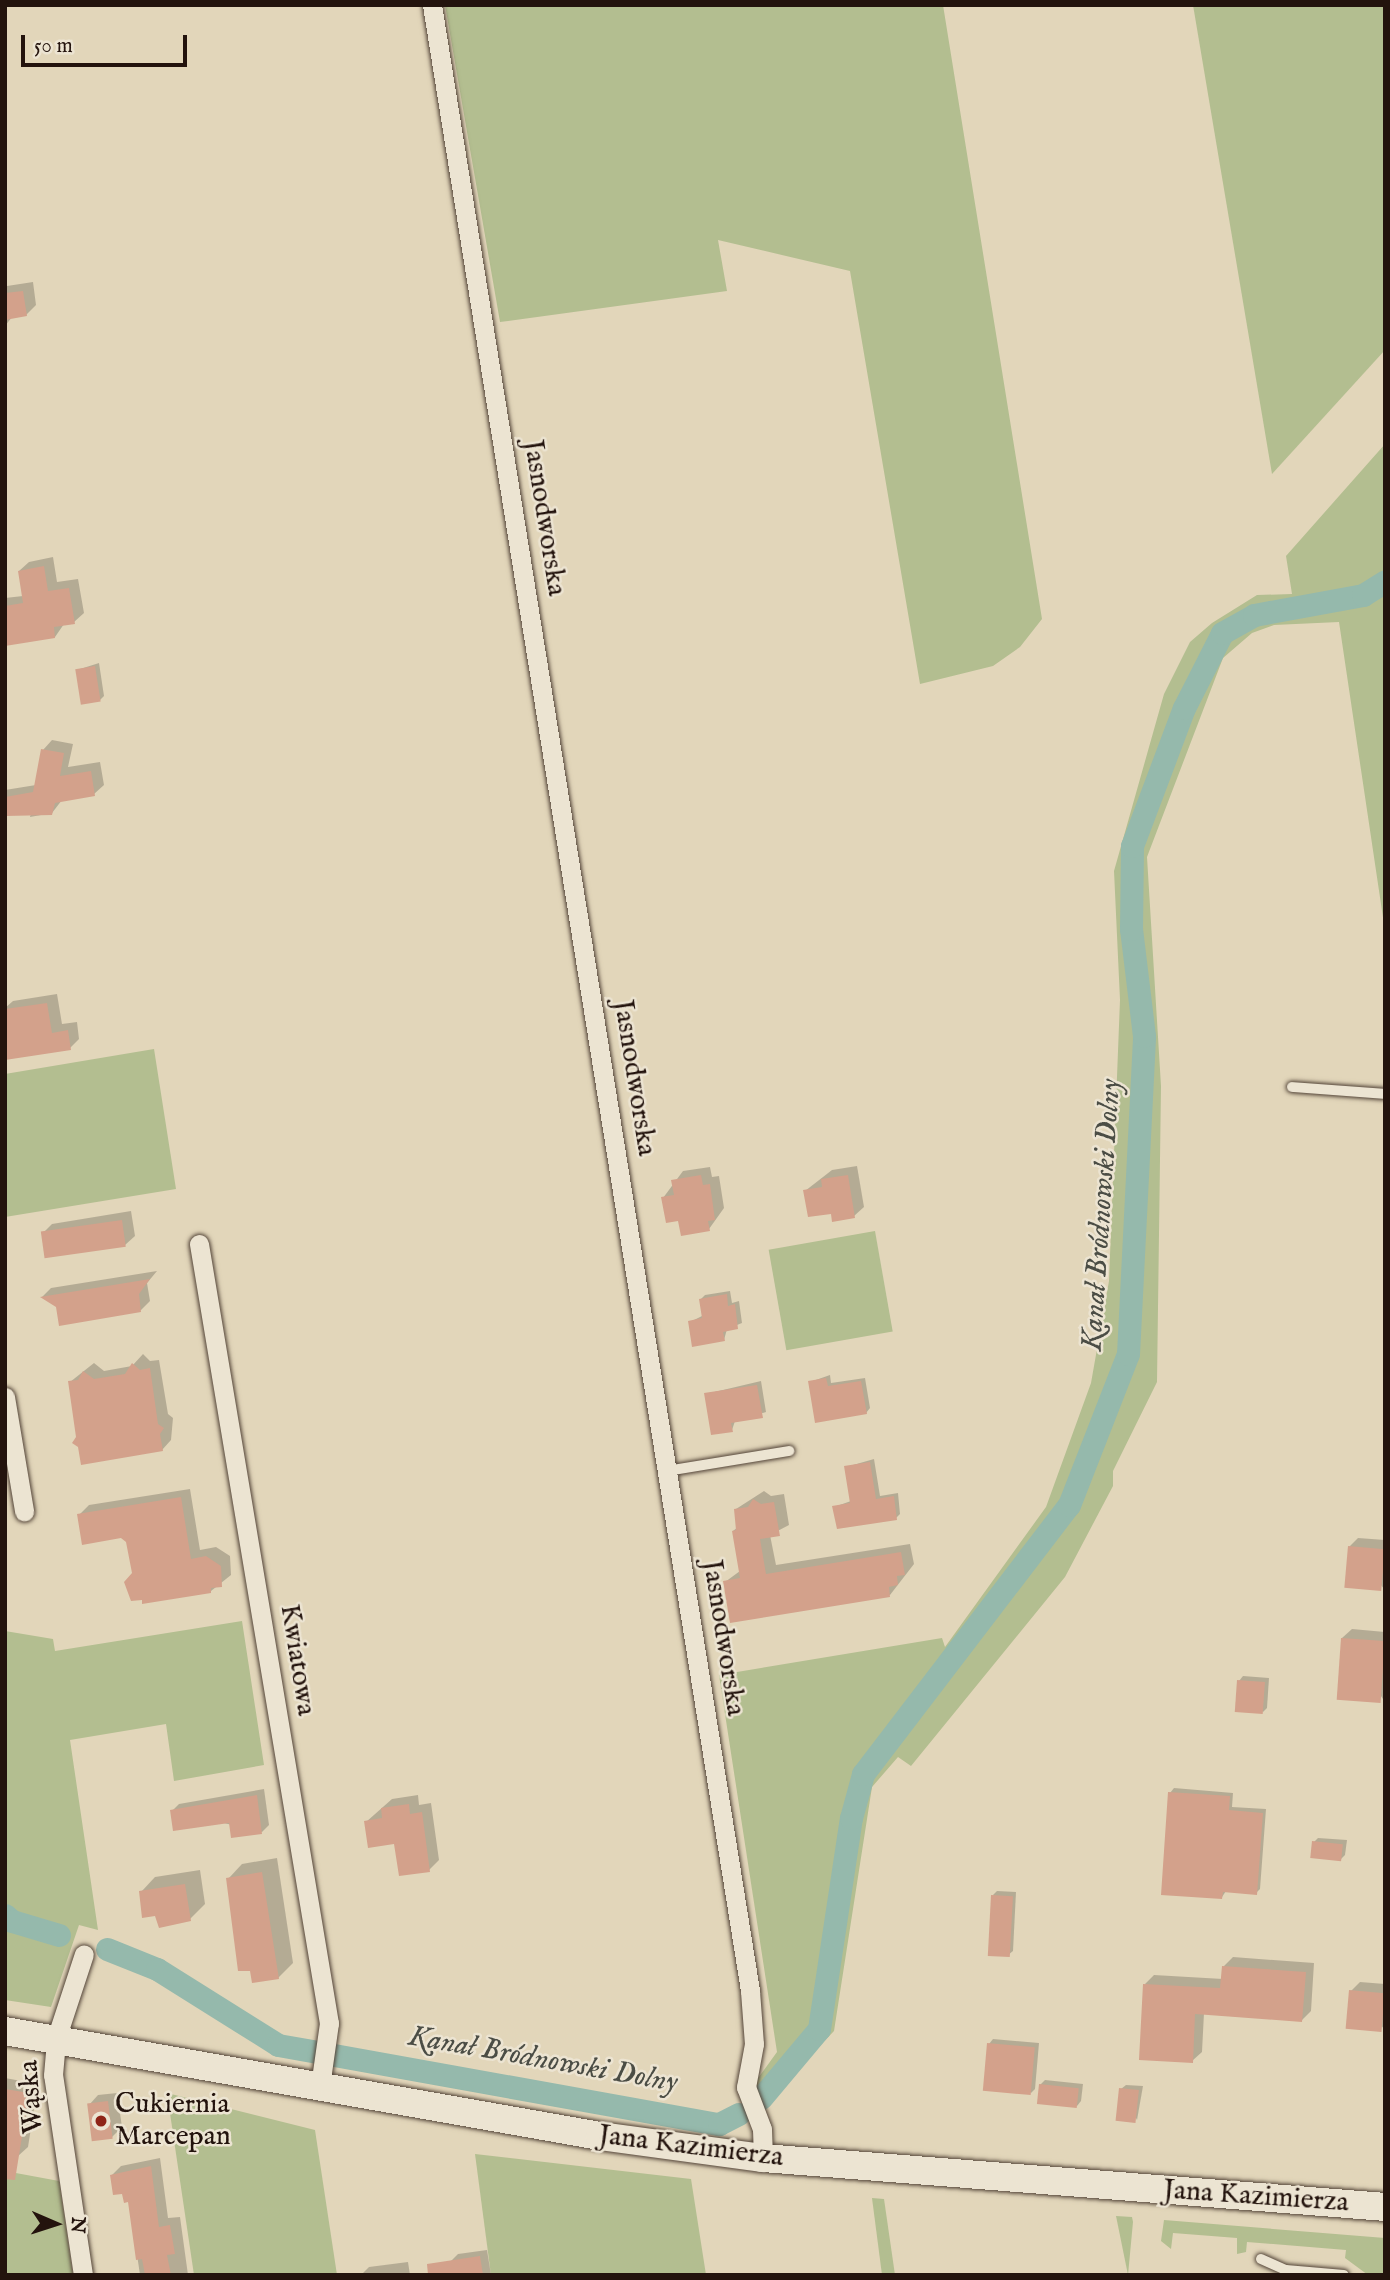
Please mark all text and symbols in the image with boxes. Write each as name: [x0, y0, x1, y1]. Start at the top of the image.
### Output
scale bar: [24, 21, 191, 65]
text: 50 m: [34, 33, 73, 60]
street label: Jasnodworska: [515, 437, 573, 599]
street label: Jasnodworska: [605, 997, 663, 1159]
water label: Kanał Bródnowski Dolny: [1075, 1078, 1129, 1352]
street label: Jasnodworska: [694, 1557, 752, 1719]
street label: Kwiatowa: [272, 1602, 322, 1718]
water label: Kanał Bródnowski Dolny: [406, 2019, 680, 2101]
street label: Wąska: [13, 2059, 51, 2135]
place label: Cukiernia Marcepan: [115, 2088, 231, 2154]
marker: Cukiernia Marcepan: [93, 2113, 109, 2129]
street label: Jana Kazimierza: [597, 2119, 785, 2175]
street label: Jana Kazimierza: [1162, 2174, 1350, 2220]
north arrow: [21, 2189, 91, 2259]
text: N: [65, 2216, 89, 2234]

